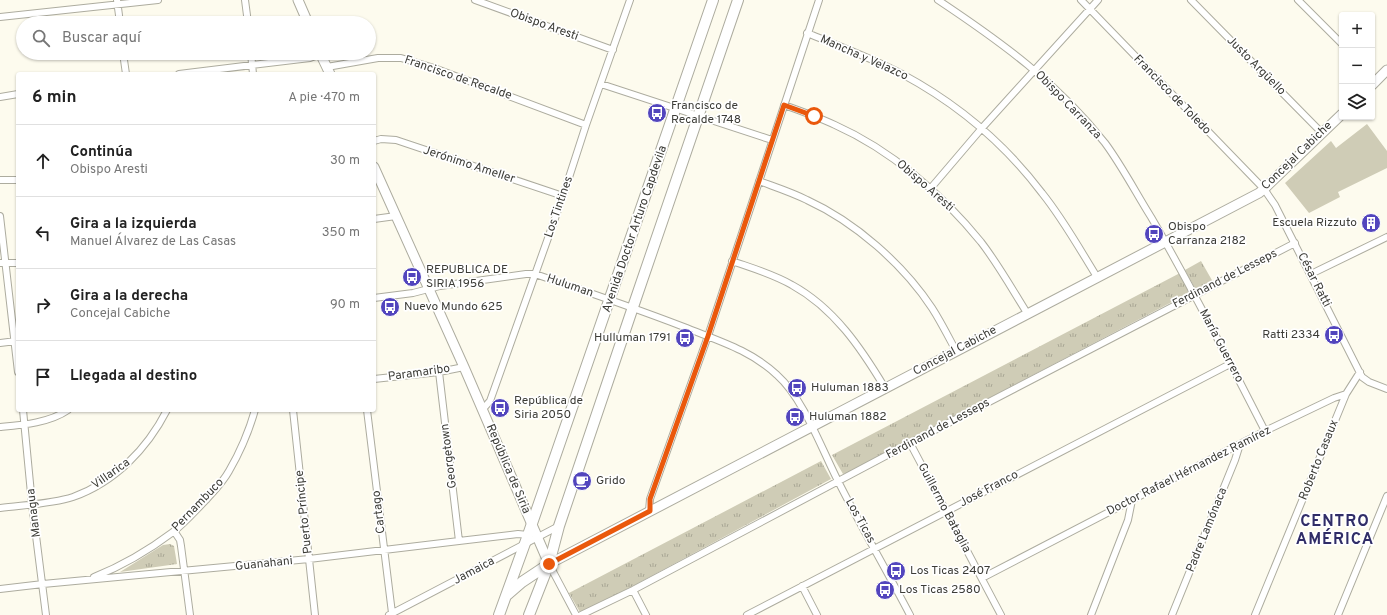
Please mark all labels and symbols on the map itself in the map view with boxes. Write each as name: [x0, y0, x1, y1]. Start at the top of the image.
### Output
street label: Obispo Aresti: [507, 5, 581, 45]
street label: Mancha y Velazco: [818, 31, 911, 85]
street label: Justo Argüello: [1223, 33, 1289, 99]
street label: Francisco de Recalde: [402, 52, 514, 104]
street label: Francisco de Toledo: [1130, 52, 1215, 139]
street label: Obispo Carranza: [1031, 67, 1105, 143]
place label: Francisco de Recalde 1748: [671, 98, 741, 128]
bus stop icon: Francisco de Recalde 1748: [646, 102, 668, 124]
route start: [805, 107, 823, 125]
street label: Concejal Cabiche: [1258, 118, 1336, 194]
street label: Jerónimo Ameller: [421, 143, 517, 188]
street label: Avenida Doctor Arturo Capdevila: [599, 143, 671, 315]
street label: Obispo Aresti: [893, 156, 957, 216]
street label: Los Tintines: [541, 174, 577, 240]
building icon: Escuela Rizzuto: [1360, 212, 1382, 234]
place label: Escuela Rizzuto: [1272, 215, 1357, 231]
place label: Obispo Carranza 2182: [1168, 219, 1246, 249]
bus stop icon: Obispo Carranza 2182: [1143, 223, 1165, 245]
street label: Ferdinand de Lesseps: [1170, 246, 1280, 312]
street label: César Ratti: [1293, 250, 1335, 310]
place label: REPUBLICA DE SIRIA 1956: [426, 262, 508, 292]
bus stop icon: REPUBLICA DE SIRIA 1956: [401, 266, 423, 288]
street label: Huluman: [544, 271, 596, 301]
bus stop icon: Nuevo Mundo 625: [379, 296, 401, 318]
place label: Nuevo Mundo 625: [404, 299, 503, 315]
street label: María Guerrero: [1195, 307, 1247, 386]
street label: Concejal Cabiche: [910, 322, 1000, 380]
bus stop icon: Ratti 2334: [1323, 324, 1345, 346]
bus stop icon: Hulluman 1791: [674, 327, 696, 349]
place label: Ratti 2334: [1262, 327, 1320, 343]
place label: Hulluman 1791: [594, 330, 671, 346]
street label: Paramaribo: [387, 361, 451, 385]
bus stop icon: Huluman 1883: [786, 377, 808, 399]
place label: Huluman 1883: [811, 380, 889, 396]
place label: República de Siria 2050: [514, 393, 583, 423]
street label: Ferdinand de Lesseps: [883, 395, 993, 463]
bus stop icon: República de Siria 2050: [489, 397, 511, 419]
bus stop icon: Huluman 1882: [784, 406, 806, 428]
place label: Huluman 1882: [809, 409, 887, 425]
street label: Roberto Casaux: [1296, 417, 1342, 503]
street label: República de Siria: [482, 422, 534, 516]
street label: Doctor Rafael Hérnandez Ramírez: [1104, 422, 1274, 520]
street label: Georgetown: [437, 423, 461, 489]
street label: Villarica: [89, 455, 133, 493]
street label: Guillermo Bataglia: [914, 460, 974, 556]
street label: José Franco: [957, 467, 1021, 511]
street label: Puerto Príncipe: [292, 469, 316, 555]
cafe icon: Grido: [571, 470, 593, 492]
place label: Grido: [596, 473, 626, 489]
street label: Pernambuco: [168, 475, 228, 535]
street label: Padre Lamónaca: [1183, 485, 1231, 575]
street label: Managua: [23, 488, 45, 538]
street label: Cartago: [368, 489, 390, 535]
street label: Los Ticas: [841, 496, 879, 546]
district label: CENTRO AMÉRICA: [1296, 512, 1374, 550]
street label: Guanahani: [234, 553, 294, 575]
street label: Jamaica: [450, 553, 498, 589]
route end: [540, 555, 558, 573]
bus stop icon: Los Ticas 2407: [885, 560, 907, 582]
place label: Los Ticas 2407: [910, 563, 990, 579]
bus stop icon: Los Ticas 2580: [874, 579, 896, 601]
place label: Los Ticas 2580: [899, 582, 981, 598]

